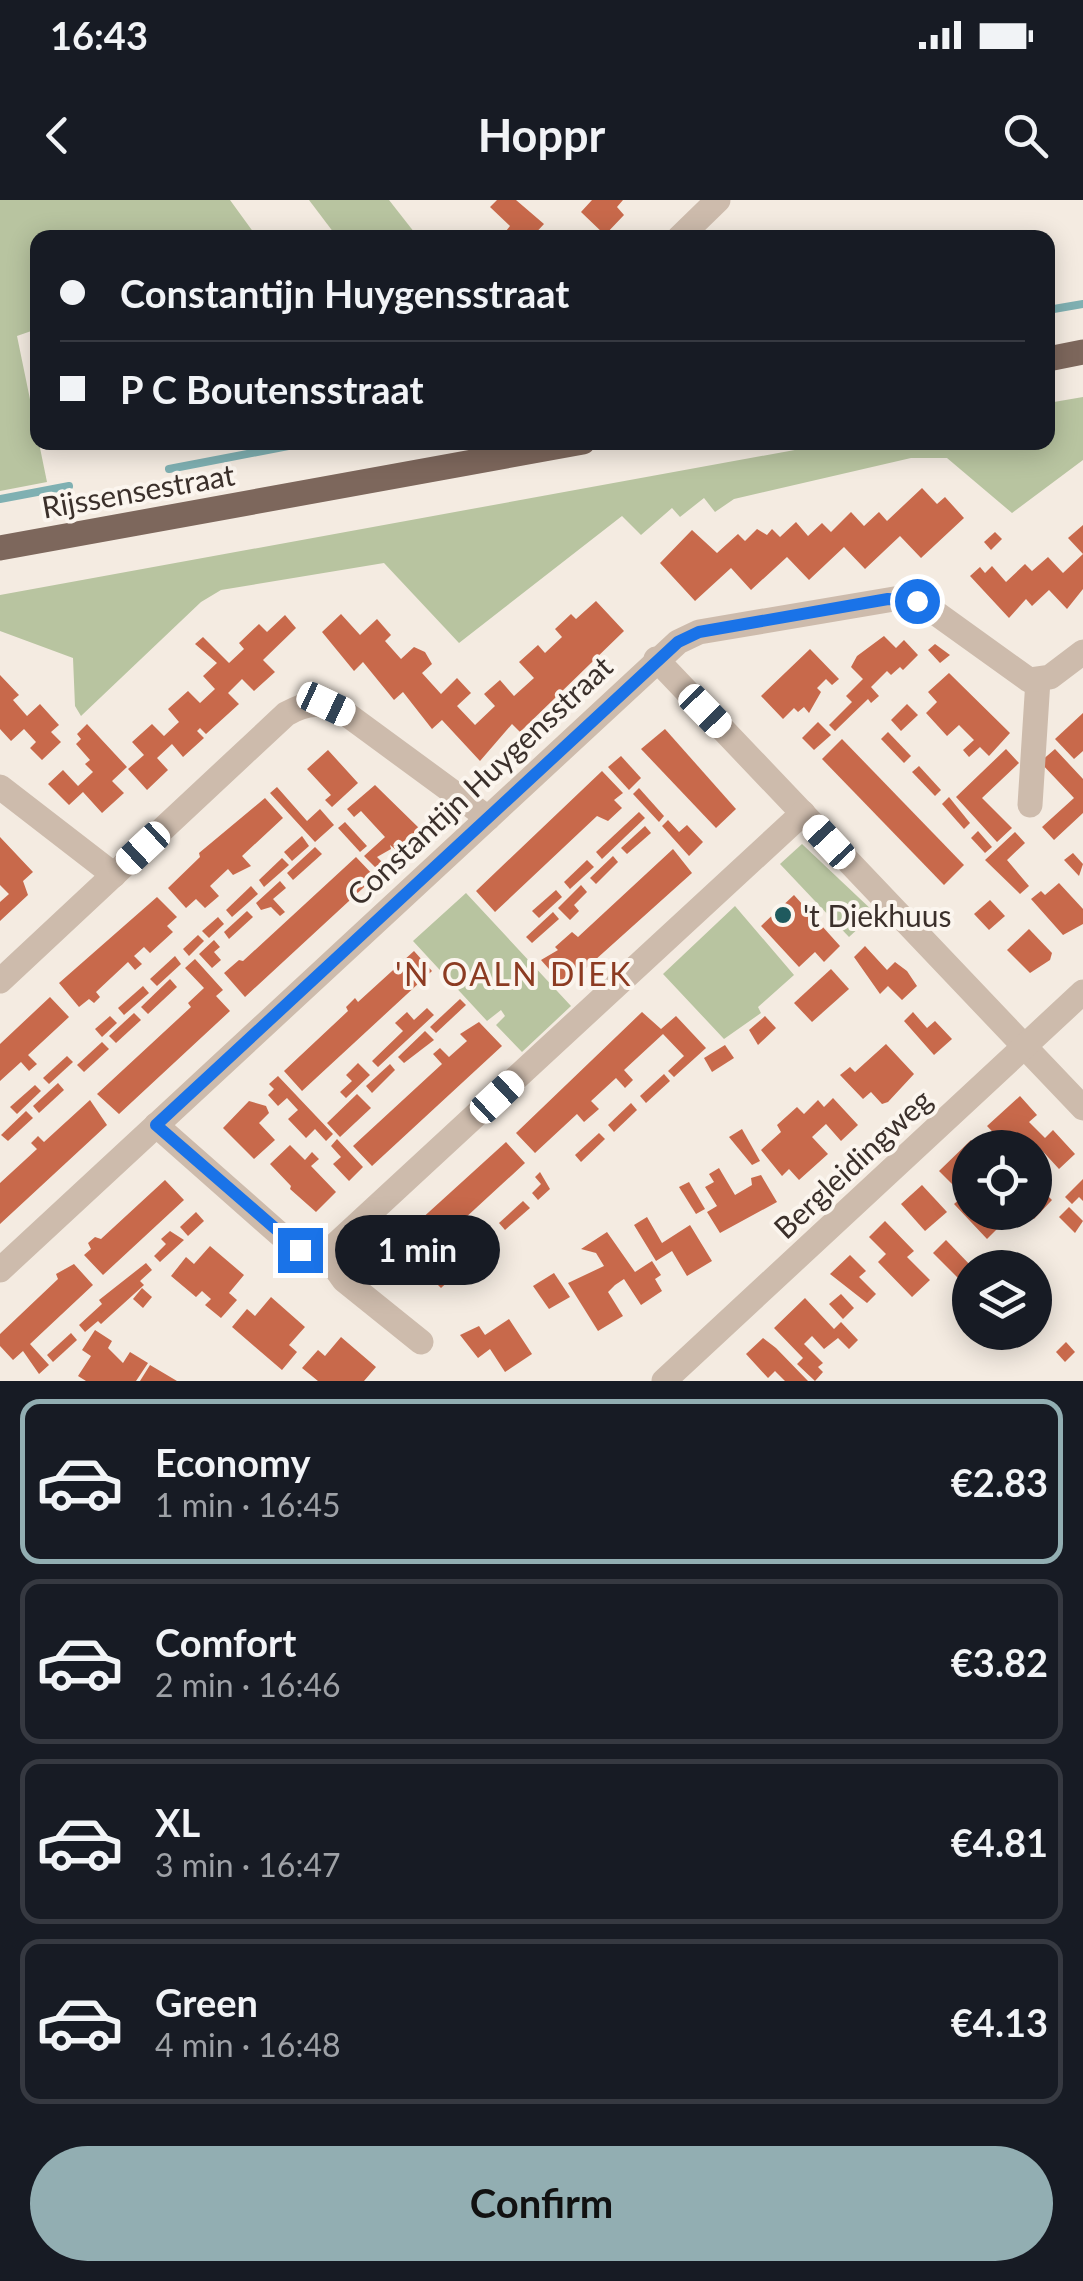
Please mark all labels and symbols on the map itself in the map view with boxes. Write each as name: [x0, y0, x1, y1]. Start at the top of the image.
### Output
street label: Rijssensestraat: [39, 455, 237, 525]
route start: [895, 579, 940, 624]
street label: Constantijn Huygensstraat: [339, 648, 619, 912]
car: [292, 678, 360, 730]
car: [673, 679, 737, 743]
car: [798, 810, 860, 874]
car: [111, 817, 175, 879]
place label: 't Diekhuus: [803, 897, 952, 933]
marker: 't Diekhuus: [772, 904, 794, 926]
district label: 'N OALN DIEK: [395, 954, 633, 993]
car: [465, 1066, 529, 1128]
street label: Bergleidingweg: [766, 1081, 938, 1245]
callout: 1 min: [335, 1215, 500, 1285]
route end: [278, 1228, 323, 1273]

